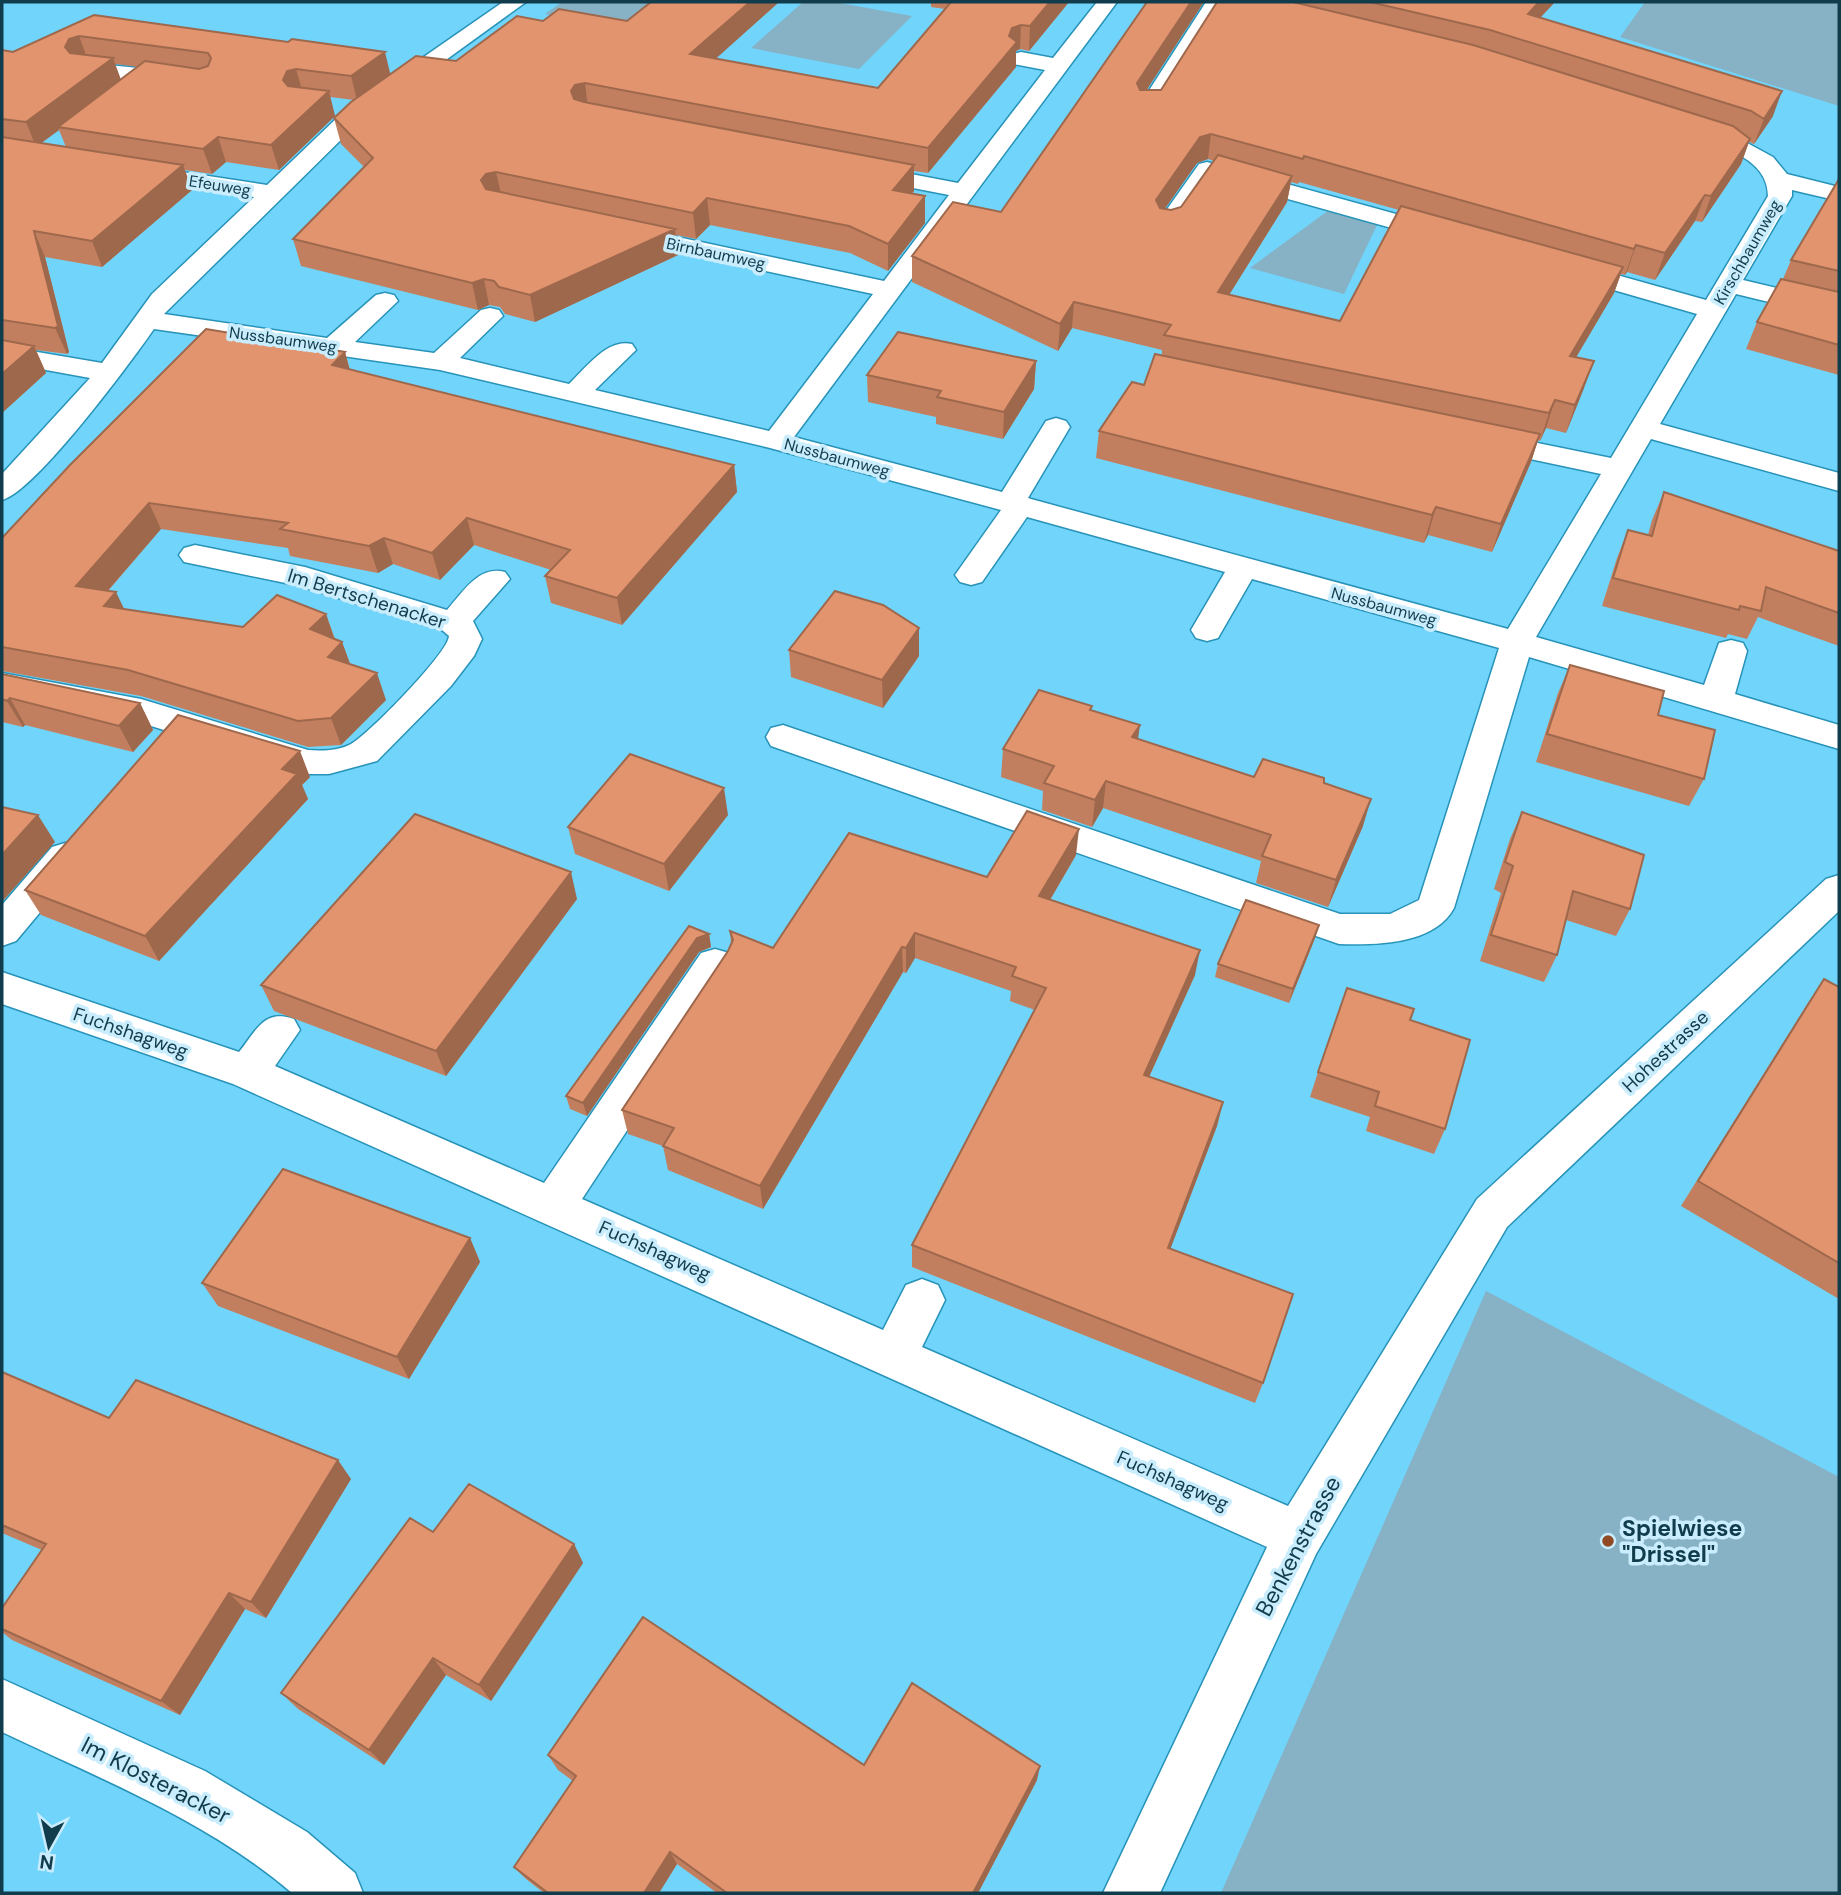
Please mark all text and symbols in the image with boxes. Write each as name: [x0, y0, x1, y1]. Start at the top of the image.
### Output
street label: Efeuweg: [188, 170, 252, 201]
street label: Kirschbaumweg: [1709, 196, 1786, 308]
street label: Birnbaumweg: [665, 233, 767, 274]
street label: Nussbaumweg: [228, 322, 338, 357]
street label: Nussbaumweg: [782, 433, 892, 482]
street label: Im Bertschenacker: [285, 563, 449, 634]
street label: Nussbaumweg: [1329, 582, 1439, 631]
street label: Fuchshagweg: [70, 1001, 192, 1064]
street label: Hohestrasse: [1617, 1005, 1714, 1098]
street label: Fuchshagweg: [595, 1215, 715, 1286]
street label: Fuchshagweg: [1113, 1445, 1233, 1516]
street label: Benkenstrasse: [1249, 1471, 1347, 1621]
place label: Spielwiese "Drissel": [1622, 1513, 1742, 1569]
marker: Spielwiese "Drissel": [1600, 1533, 1616, 1549]
street label: Im Klosteracker: [76, 1730, 236, 1830]
north arrow: [14, 1811, 84, 1881]
text: N: [38, 1849, 55, 1876]

